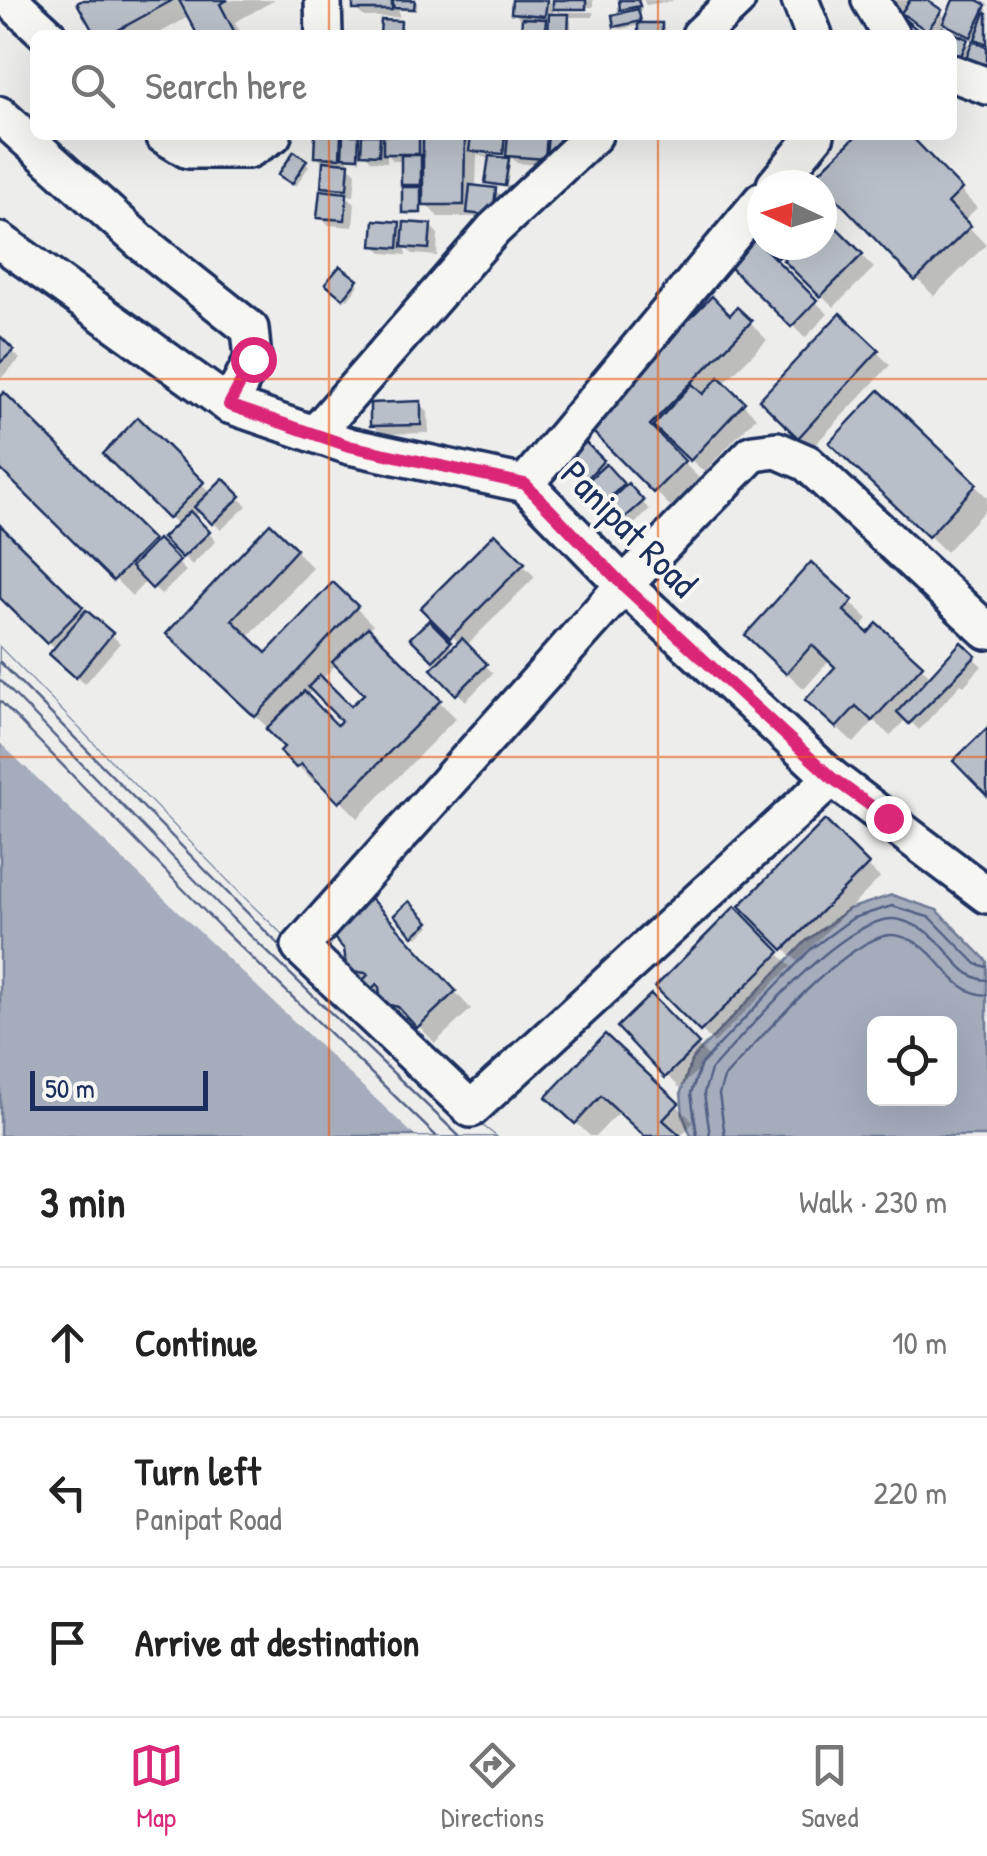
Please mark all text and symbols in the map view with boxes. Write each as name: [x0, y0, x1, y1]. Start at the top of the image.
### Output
search box: [30, 30, 957, 140]
icon: search: [65, 58, 120, 113]
text: Search here: [145, 59, 307, 111]
north arrow: [747, 170, 837, 260]
route start: [231, 337, 277, 383]
street label: Panipat Road: [550, 448, 710, 608]
route end: [866, 796, 912, 842]
map controls: [867, 1016, 957, 1106]
button: locate: [867, 1016, 957, 1106]
scale bar: [30, 1066, 208, 1110]
text: 50 m: [45, 1069, 95, 1107]
text: 3 min: [40, 1173, 125, 1230]
text: Walk · 230 m: [799, 1180, 947, 1223]
icon: ahead: [40, 1315, 95, 1370]
text: Continue: [135, 1316, 257, 1368]
text: 10 m: [892, 1321, 947, 1364]
text: Turn left: [135, 1445, 260, 1497]
icon: left: [40, 1465, 95, 1520]
text: 220 m: [874, 1471, 947, 1514]
text: Panipat Road: [135, 1497, 282, 1540]
icon: arrive: [40, 1615, 95, 1670]
text: Arrive at destination: [135, 1616, 419, 1668]
tab: Map: [129, 1738, 184, 1836]
tab: Directions: [441, 1738, 544, 1836]
tab: Saved: [801, 1738, 858, 1836]

